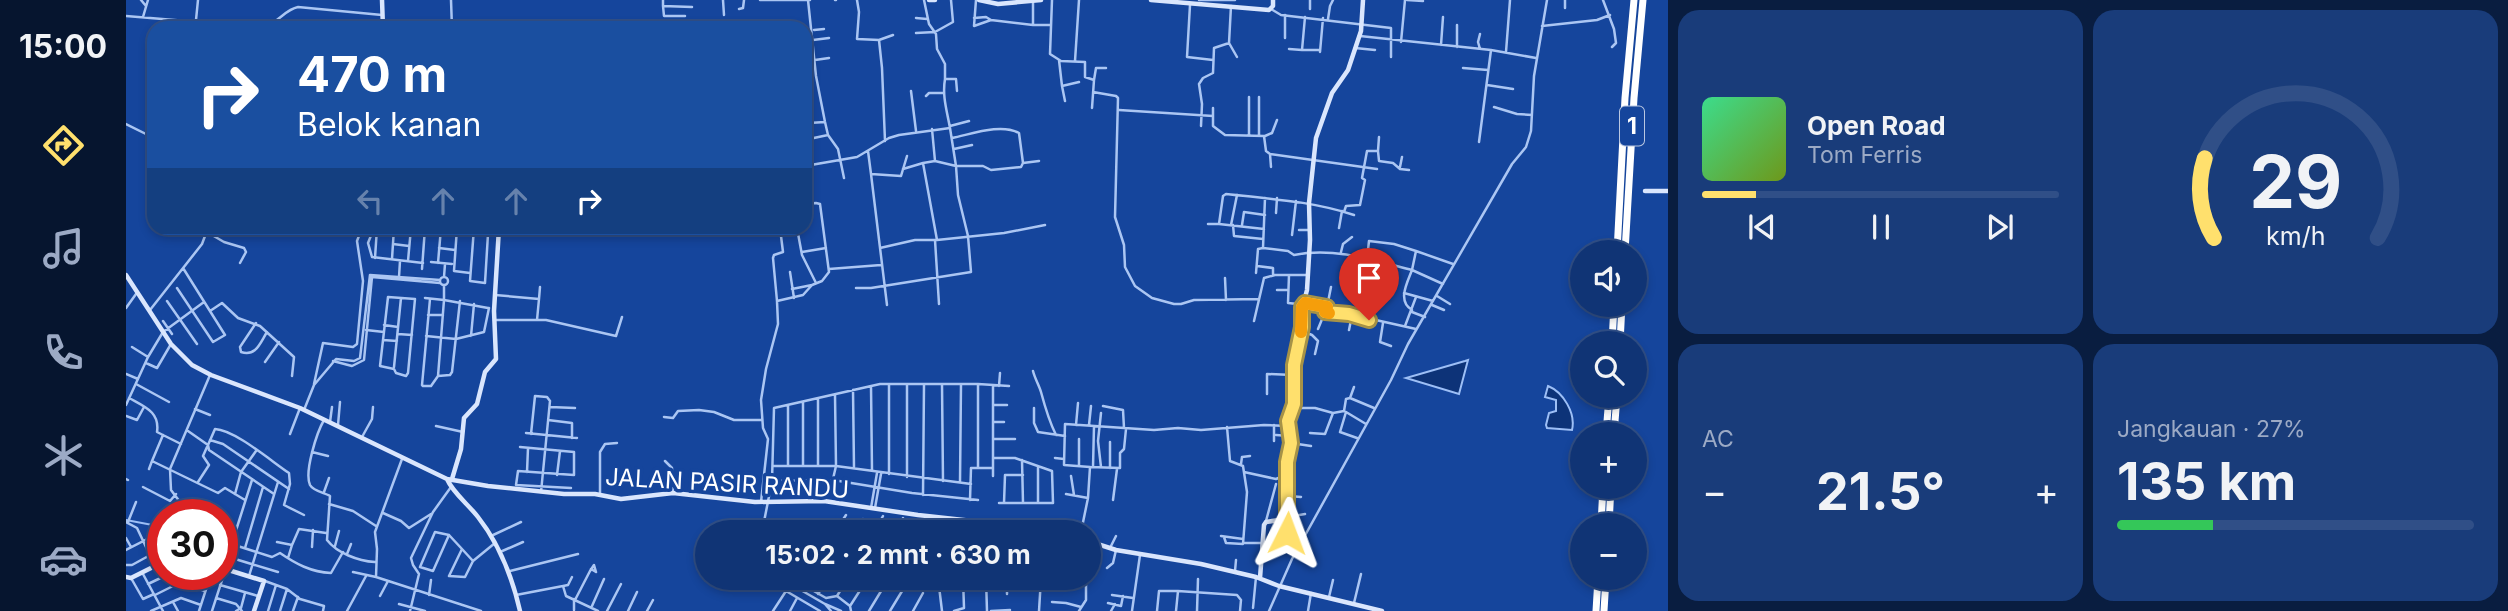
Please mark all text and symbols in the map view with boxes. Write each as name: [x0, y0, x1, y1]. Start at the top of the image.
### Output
text: 15:00: [19, 27, 107, 66]
text: 470 m: [297, 45, 447, 104]
icon: right: [182, 49, 273, 140]
text: Belok kanan: [297, 105, 481, 144]
road number: 1: [1620, 106, 1644, 146]
text: Open Road: [1807, 110, 1946, 141]
icon: directions: [39, 121, 88, 170]
text: 29: [2249, 137, 2342, 226]
text: Tom Ferris: [1807, 141, 1922, 169]
icon: left: [351, 182, 389, 220]
icon: ahead: [424, 182, 462, 220]
icon: ahead: [497, 182, 535, 220]
icon: right: [570, 182, 608, 220]
icon: previous: [1743, 208, 1781, 246]
icon: pause: [1862, 208, 1900, 246]
icon: next: [1981, 208, 2019, 246]
text: km/h: [2266, 221, 2325, 251]
icon: music: [39, 224, 88, 273]
map controls: [1570, 240, 1647, 590]
button: sound: [1570, 240, 1647, 317]
pin: [1339, 248, 1399, 320]
icon: arrive: [1350, 259, 1388, 297]
icon: phone: [39, 328, 88, 377]
button: search: [1570, 331, 1647, 408]
text: Jangkauan · 27%: [2117, 415, 2306, 443]
button: +: [1570, 422, 1647, 499]
text: AC: [1702, 425, 1734, 453]
icon: climate: [39, 431, 88, 480]
text: 135 km: [2117, 450, 2296, 513]
text: 21.5°: [1816, 460, 1945, 523]
street label: JALAN PASIR RANDU: [604, 462, 850, 504]
text: −: [1702, 468, 1727, 514]
text: +: [2034, 468, 2059, 514]
position arrow: [1250, 496, 1324, 570]
speed limit sign: 30: [147, 499, 238, 590]
button: −: [1570, 513, 1647, 590]
icon: car: [39, 535, 88, 584]
text: 15:02 · 2 mnt · 630 m: [765, 539, 1031, 570]

